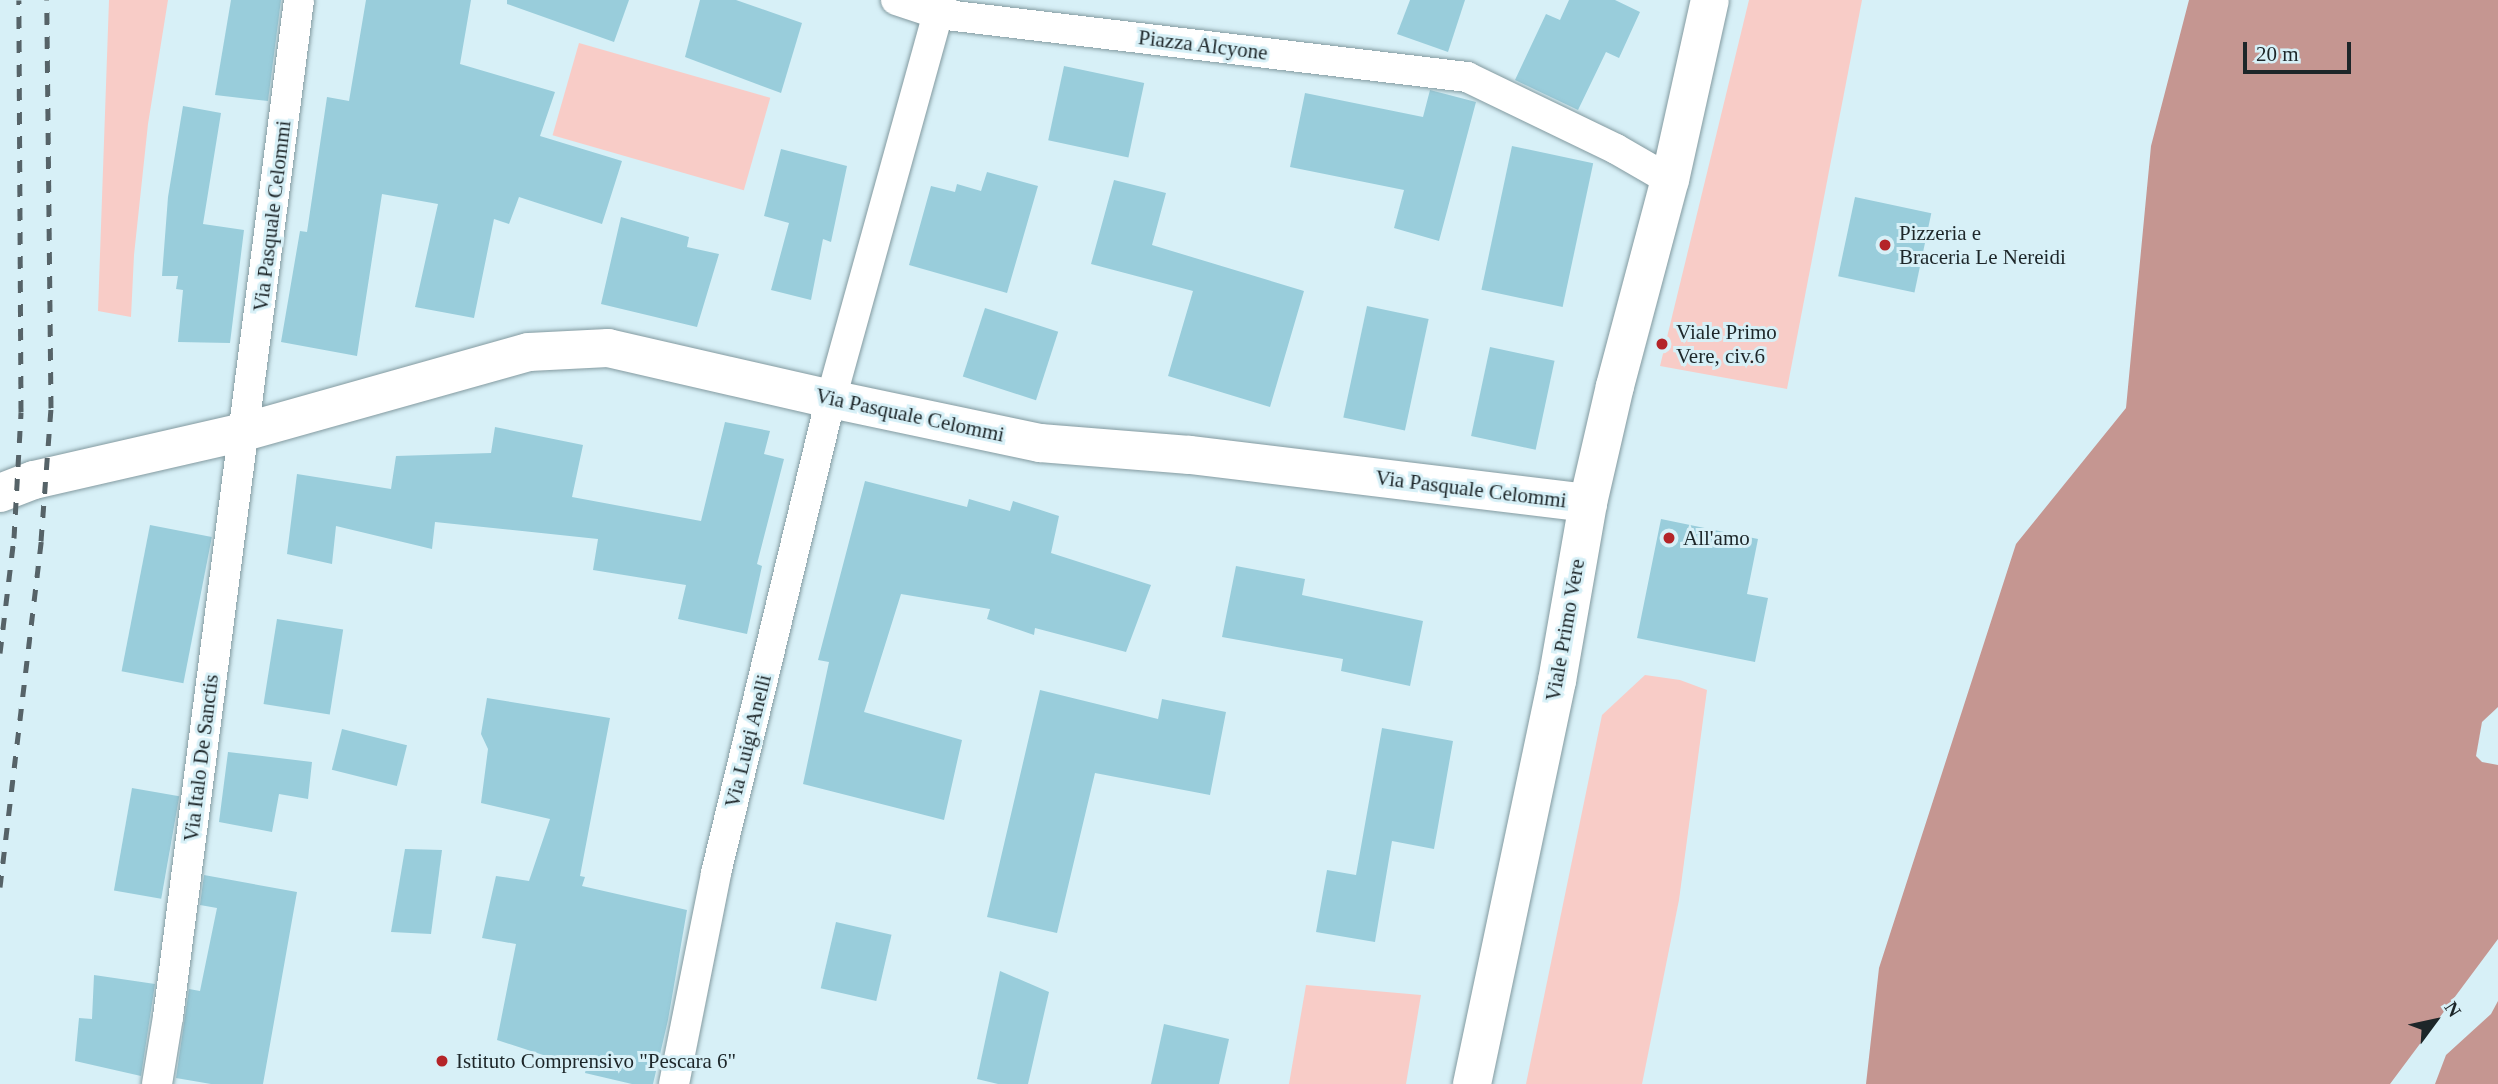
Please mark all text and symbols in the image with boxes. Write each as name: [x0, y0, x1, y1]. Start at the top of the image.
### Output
street label: Piazza Alcyone: [1136, 24, 1270, 66]
scale bar: [2246, 28, 2354, 72]
text: 20 m: [2256, 42, 2299, 66]
street label: Via Pasquale Celommi: [248, 119, 296, 313]
place label: Pizzeria e Braceria Le Nereidi: [1899, 220, 2066, 270]
marker: Pizzeria e Braceria Le Nereidi: [1877, 237, 1893, 253]
place label: Viale Primo Vere, civ.6: [1676, 319, 1777, 369]
marker: Viale Primo Vere, civ.6: [1654, 336, 1670, 352]
street label: Via Pasquale Celommi: [813, 383, 1007, 447]
street label: Via Pasquale Celommi: [1374, 465, 1568, 513]
place label: All'amo: [1683, 525, 1750, 551]
marker: All'amo: [1661, 530, 1677, 546]
street label: Viale Primo Vere: [1540, 557, 1590, 703]
street label: Via Luigi Anelli: [719, 671, 777, 811]
street label: Via Italo De Sanctis: [178, 673, 224, 843]
north arrow: [2400, 986, 2470, 1056]
text: N: [2440, 998, 2466, 1021]
place label: Istituto Comprensivo "Pescara 6": [456, 1048, 736, 1074]
marker: Istituto Comprensivo "Pescara 6": [434, 1053, 450, 1069]

